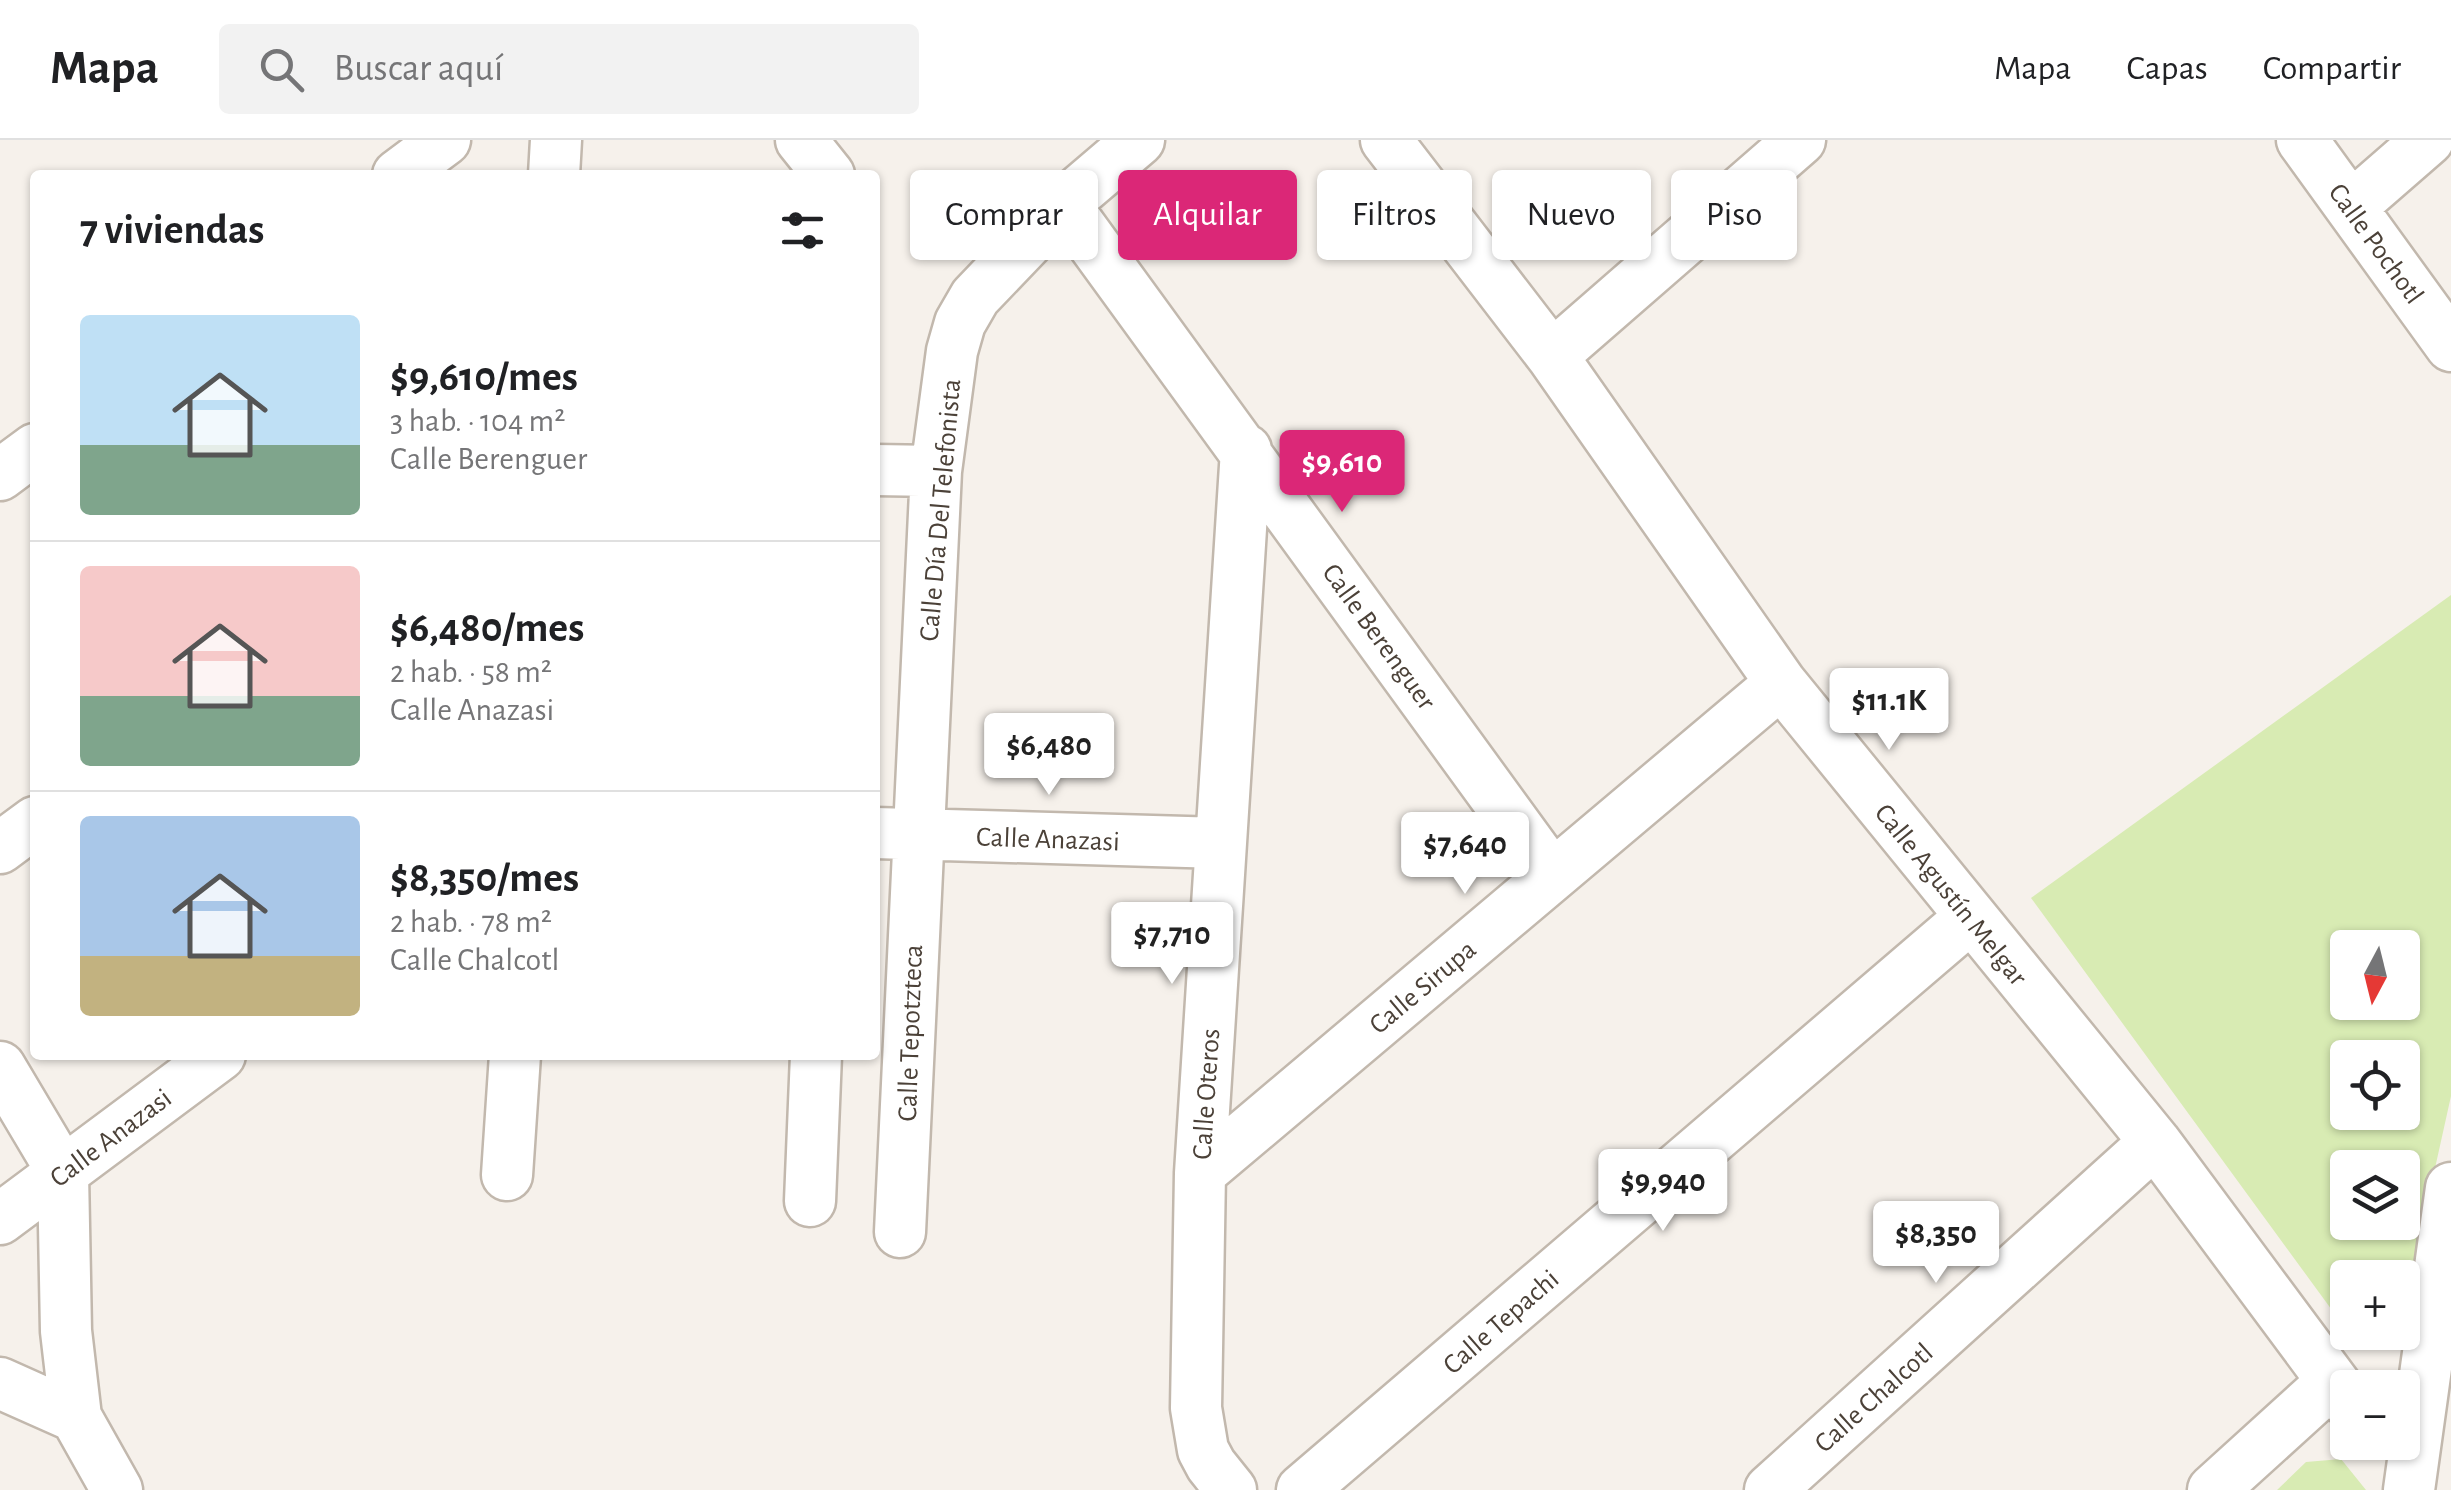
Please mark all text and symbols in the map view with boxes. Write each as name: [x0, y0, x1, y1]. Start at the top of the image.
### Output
search box: [219, 24, 919, 114]
icon: search: [254, 42, 309, 97]
text: Mapa: [50, 45, 159, 93]
text: Buscar aquí: [334, 50, 503, 88]
text: Mapa: [1994, 51, 2071, 86]
text: Capas: [2126, 51, 2208, 86]
text: Compartir: [2263, 51, 2401, 86]
chip: Comprar: [910, 170, 1098, 260]
chip: Alquilar: [1118, 170, 1297, 260]
chip: Filtros: [1317, 170, 1472, 260]
chip: Nuevo: [1492, 170, 1651, 260]
chip: Piso: [1671, 170, 1797, 260]
street label: Calle Pochotl: [2323, 179, 2428, 309]
icon: filters: [775, 203, 830, 258]
text: 7 viviendas: [80, 209, 264, 251]
icon: home: [160, 355, 280, 475]
text: $9,610/mes: [390, 356, 578, 398]
street label: Calle Día Del Telefonista: [916, 378, 966, 643]
text: 3 hab. · 104 m²: [390, 405, 565, 437]
pin: $9,610: [1261, 430, 1423, 515]
text: Calle Berenguer: [390, 443, 587, 475]
text: $9,610: [1302, 446, 1382, 478]
street label: Calle Berenguer: [1316, 559, 1440, 715]
icon: home: [160, 606, 280, 726]
text: $6,480/mes: [390, 607, 584, 649]
text: 2 hab. · 58 m²: [390, 656, 552, 688]
pin: $11.1K: [1808, 668, 1970, 753]
text: $11.1K: [1852, 684, 1926, 716]
text: Calle Anazasi: [390, 694, 554, 726]
pin: $6,480: [968, 713, 1130, 798]
text: $6,480: [1006, 729, 1092, 761]
street label: Calle Agustín Melgar: [1869, 799, 2032, 991]
pin: $7,640: [1384, 812, 1546, 897]
street label: Calle Anazasi: [976, 823, 1120, 856]
text: $7,640: [1423, 828, 1507, 860]
icon: home: [160, 856, 280, 976]
text: $8,350/mes: [390, 857, 579, 899]
pin: $7,710: [1091, 902, 1253, 987]
text: 2 hab. · 78 m²: [390, 906, 552, 938]
text: $7,710: [1133, 918, 1211, 950]
north arrow: [2330, 930, 2420, 1020]
map controls: [2330, 930, 2420, 1460]
street label: Calle Sirupa: [1365, 935, 1482, 1040]
text: Calle Chalcotl: [390, 944, 559, 976]
street label: Calle Tepotzteca: [894, 944, 928, 1122]
street label: Calle Oteros: [1188, 1028, 1226, 1161]
button: locate: [2330, 1040, 2420, 1130]
street label: Calle Anazasi: [45, 1084, 177, 1193]
pin: $9,940: [1582, 1149, 1744, 1234]
button: layers: [2330, 1150, 2420, 1240]
text: $9,940: [1620, 1165, 1706, 1197]
pin: $8,350: [1855, 1201, 2017, 1286]
text: $8,350: [1895, 1217, 1977, 1249]
button: +: [2330, 1260, 2420, 1350]
street label: Calle Tepachi: [1438, 1265, 1564, 1380]
street label: Calle Chalcotl: [1810, 1338, 1939, 1458]
button: −: [2330, 1370, 2420, 1460]

